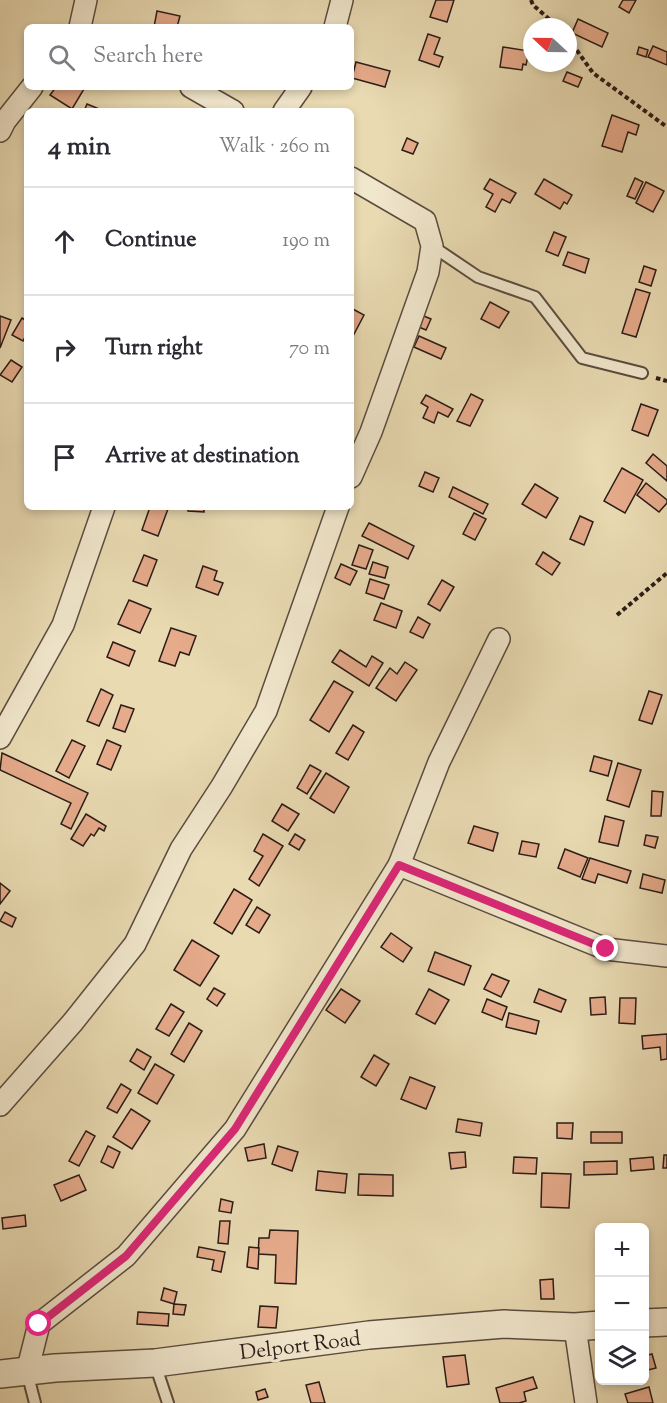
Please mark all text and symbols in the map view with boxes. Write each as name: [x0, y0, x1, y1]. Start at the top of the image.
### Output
north arrow: [523, 18, 577, 72]
search box: [24, 24, 354, 90]
icon: search: [45, 41, 78, 74]
text: Search here: [93, 41, 203, 73]
text: 4 min: [48, 129, 111, 166]
text: Walk · 260 m: [219, 133, 330, 162]
icon: ahead: [48, 225, 81, 258]
text: Continue: [105, 225, 196, 257]
text: 190 m: [282, 227, 330, 256]
icon: right: [48, 333, 81, 366]
text: Turn right: [105, 333, 202, 365]
text: 70 m: [289, 335, 330, 364]
icon: arrive: [48, 441, 81, 474]
text: Arrive at destination: [105, 441, 300, 473]
route end: [592, 935, 618, 961]
map controls: [595, 1223, 649, 1385]
button: +: [595, 1223, 649, 1277]
button: −: [595, 1277, 649, 1331]
route start: [25, 1310, 51, 1336]
street label: Delport Road: [238, 1325, 363, 1369]
button: layers: [595, 1331, 649, 1385]

